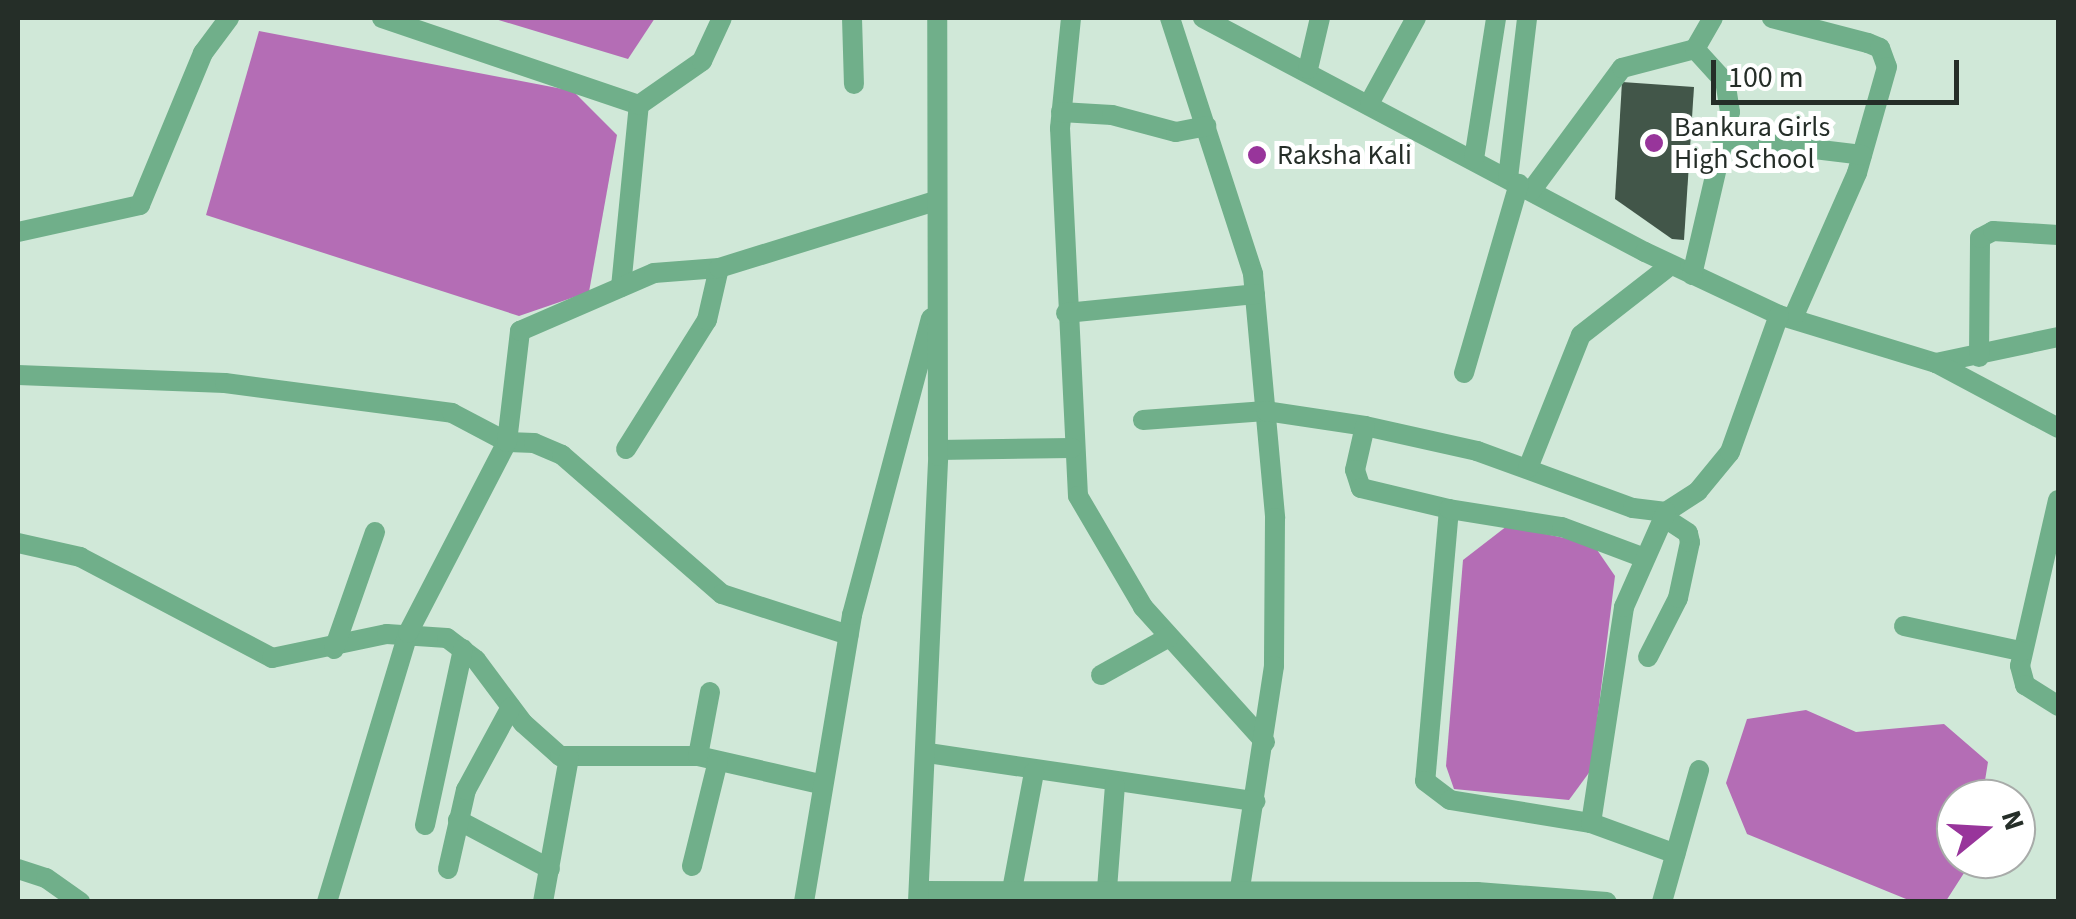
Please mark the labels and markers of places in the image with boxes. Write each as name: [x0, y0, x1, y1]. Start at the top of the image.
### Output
place label: Bankura Girls High School: [1674, 110, 1830, 176]
marker: Bankura Girls High School: [1643, 132, 1665, 154]
place label: Raksha Kali: [1277, 138, 1412, 172]
marker: Raksha Kali: [1246, 144, 1268, 166]

